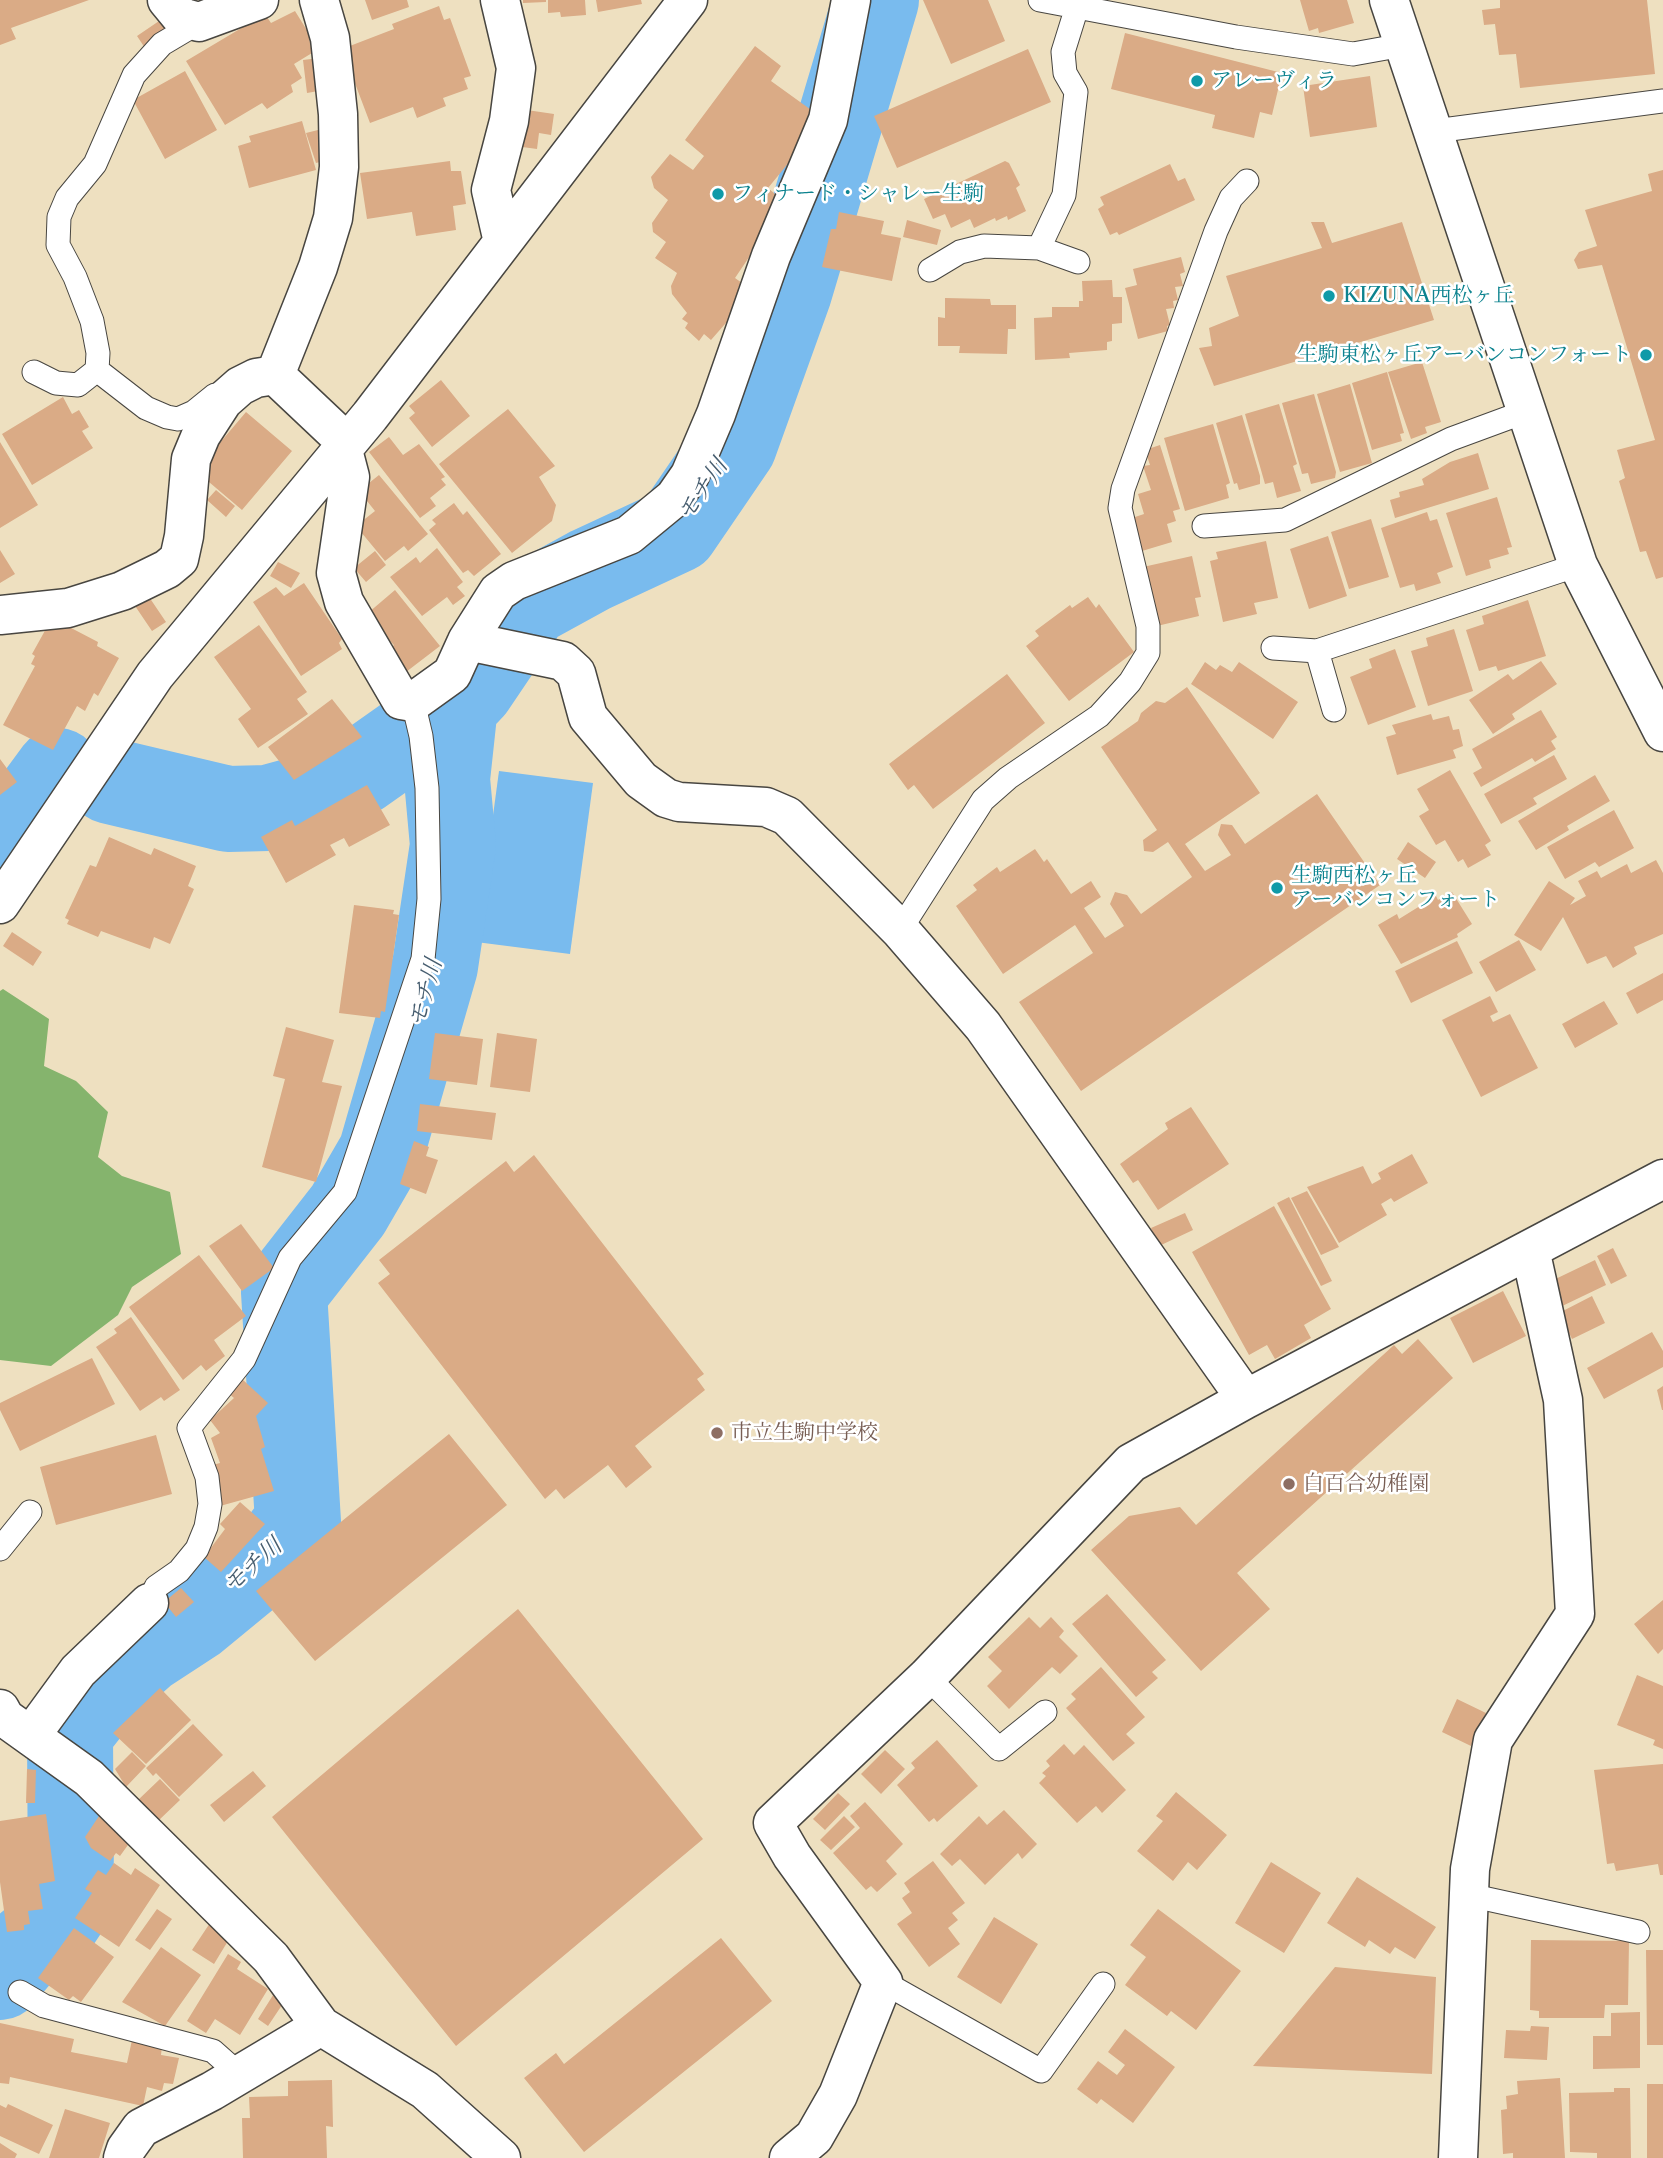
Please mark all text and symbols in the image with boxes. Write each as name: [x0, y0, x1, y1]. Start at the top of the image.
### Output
place label: アレーヴィラ: [1211, 68, 1337, 94]
marker: アレーヴィラ: [1189, 73, 1205, 89]
place label: フィナード・シャレー生駒: [732, 181, 984, 207]
marker: フィナード・シャレー生駒: [710, 186, 726, 202]
place label: KIZUNA西松ヶ丘: [1343, 283, 1514, 309]
marker: KIZUNA西松ヶ丘: [1321, 288, 1337, 304]
place label: 生駒東松ヶ丘アーバンコンフォート: [1297, 342, 1632, 368]
marker: 生駒東松ヶ丘アーバンコンフォート: [1638, 347, 1654, 363]
water label: モチ川: [672, 454, 734, 526]
place label: 生駒西松ヶ丘 アーバンコンフォート: [1291, 863, 1500, 913]
marker: 生駒西松ヶ丘 アーバンコンフォート: [1269, 880, 1285, 896]
water label: モチ川: [404, 956, 448, 1030]
place label: 市立生駒中学校: [731, 1420, 878, 1446]
marker: 市立生駒中学校: [709, 1425, 725, 1441]
place label: 白百合幼稚園: [1303, 1471, 1429, 1497]
marker: 白百合幼稚園: [1281, 1476, 1297, 1492]
water label: モチ川: [218, 1533, 288, 1599]

